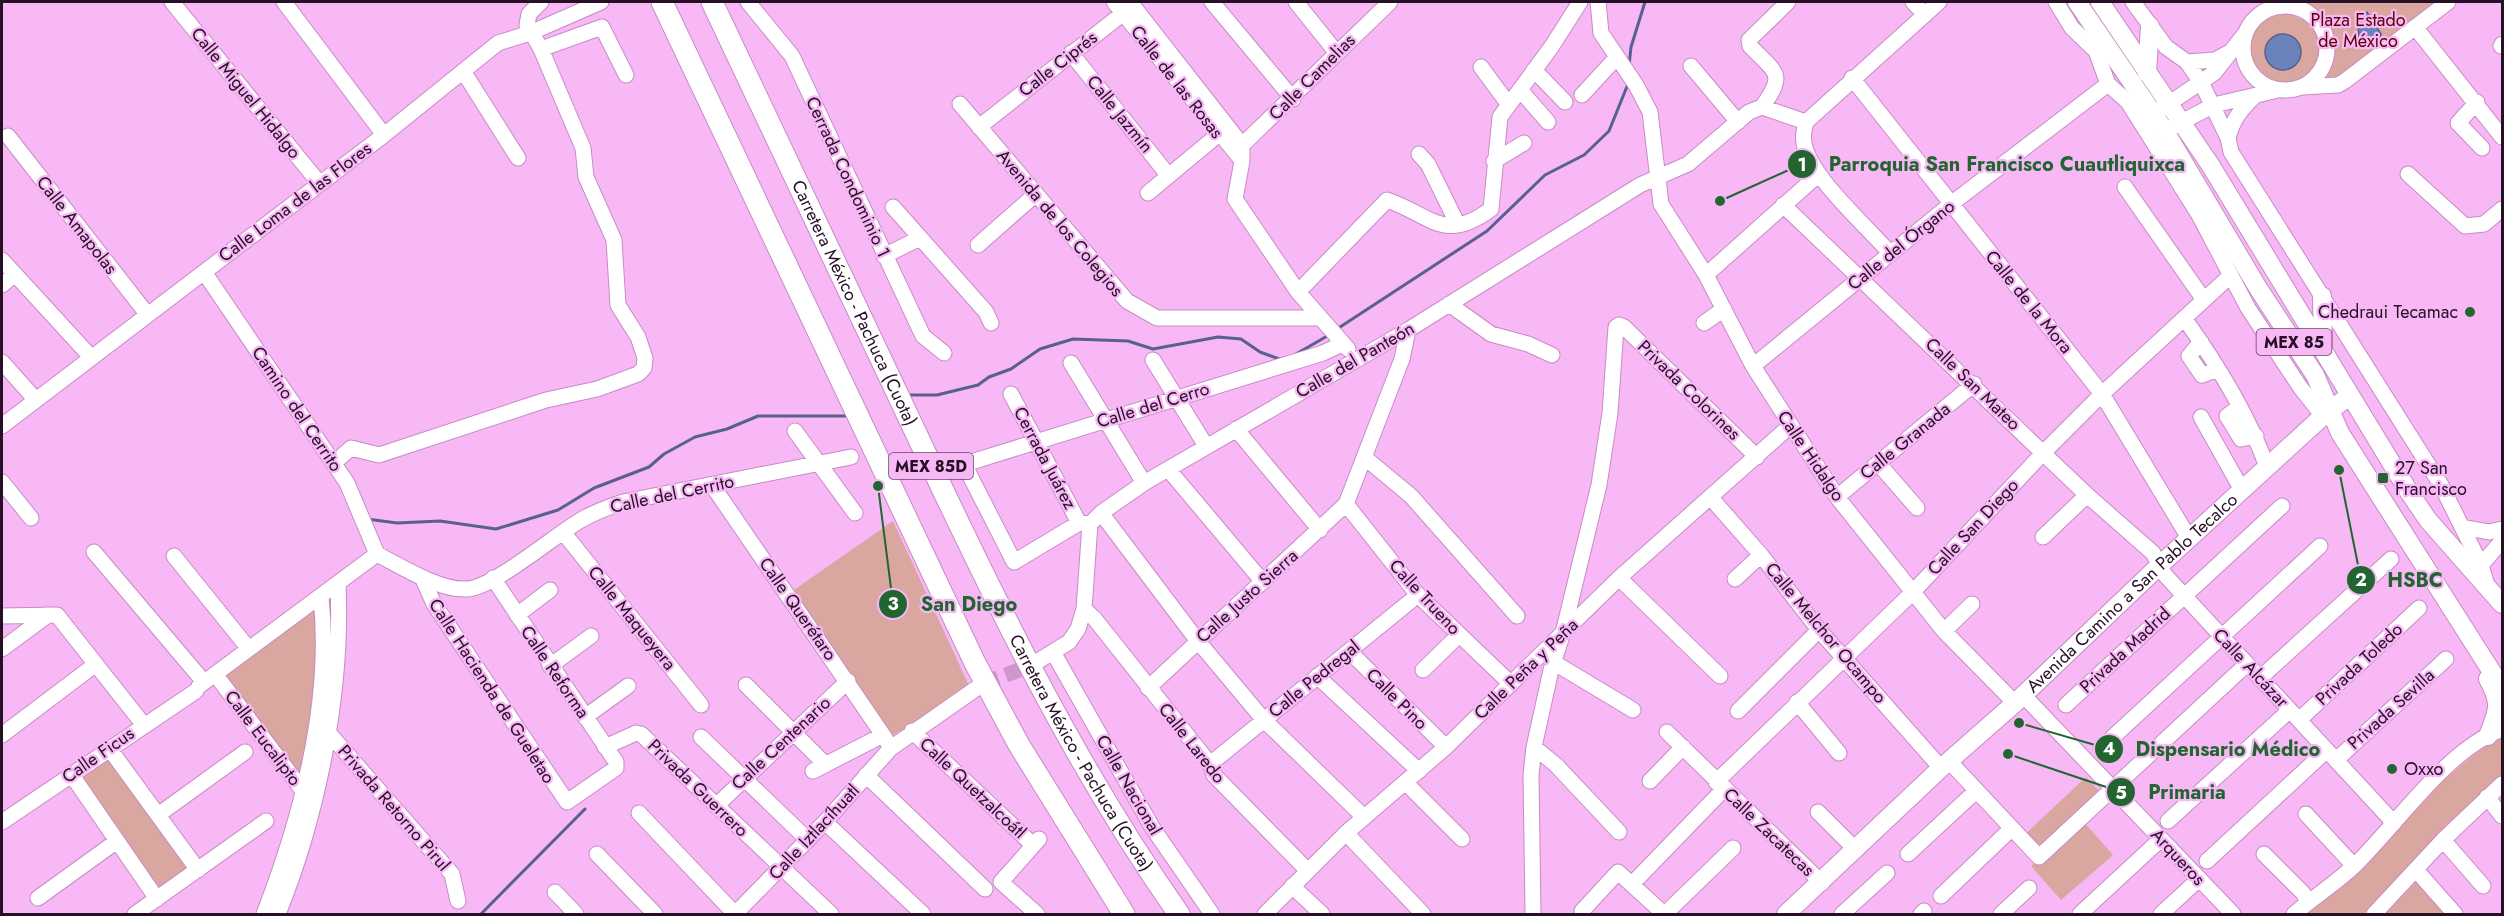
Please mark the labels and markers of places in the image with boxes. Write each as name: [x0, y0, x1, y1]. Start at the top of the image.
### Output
callout: Parroquia San Francisco Cuautliquixca: [1787, 145, 2197, 183]
place label: Chedraui Tecamac: [2318, 299, 2458, 325]
marker: Chedraui Tecamac: [2463, 305, 2477, 319]
place label: 27 San Francisco: [2395, 455, 2467, 502]
marker: 27 San Francisco: [2376, 471, 2390, 485]
callout: HSBC: [2346, 561, 2455, 599]
callout: San Diego: [878, 585, 1029, 623]
callout: Dispensario Médico: [2094, 730, 2333, 768]
place label: Oxxo: [2404, 756, 2444, 782]
marker: Oxxo: [2385, 762, 2399, 776]
callout: Primaria: [2106, 773, 2238, 811]

